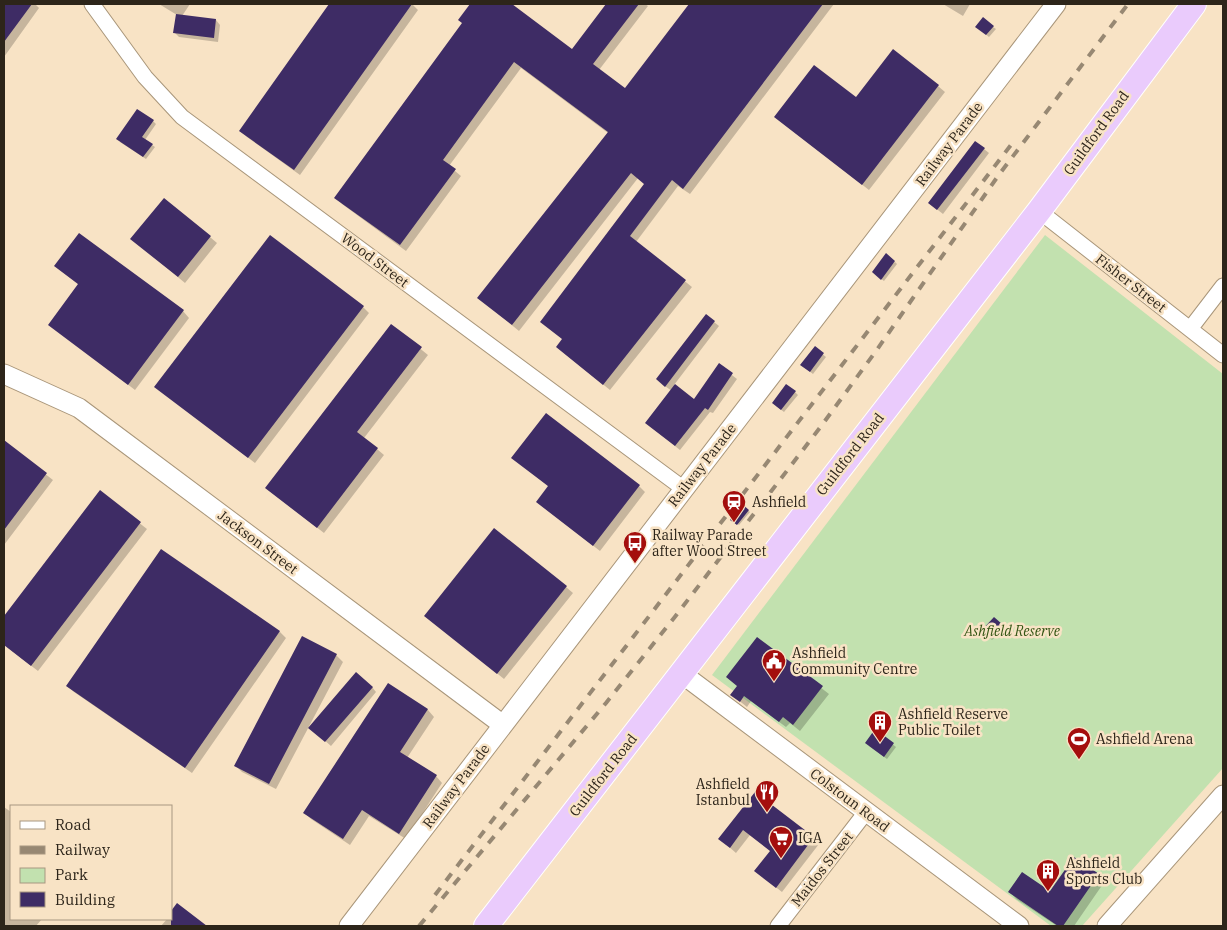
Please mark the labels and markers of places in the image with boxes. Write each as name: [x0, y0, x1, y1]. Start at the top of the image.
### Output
station icon: Ashfield: [721, 489, 747, 523]
place label: Ashfield: [752, 493, 807, 511]
place label: Railway Parade after Wood Street: [652, 526, 766, 560]
bus stop icon: Railway Parade after Wood Street: [622, 530, 648, 564]
place label: Ashfield Community Centre: [792, 644, 917, 678]
public building icon: Ashfield Community Centre: [761, 648, 787, 682]
place label: Ashfield Reserve Public Toilet: [898, 705, 1008, 739]
building icon: Ashfield Reserve Public Toilet: [867, 709, 893, 743]
sports icon: Ashfield Arena: [1066, 726, 1092, 760]
place label: Ashfield Arena: [1096, 730, 1194, 748]
place label: Ashfield Istanbul: [696, 775, 750, 809]
restaurant icon: Ashfield Istanbul: [754, 779, 780, 813]
supermarket icon: IGA: [768, 825, 794, 859]
place label: IGA: [798, 829, 823, 847]
place label: Ashfield Sports Club: [1066, 854, 1142, 888]
building icon: Ashfield Sports Club: [1035, 858, 1061, 892]

